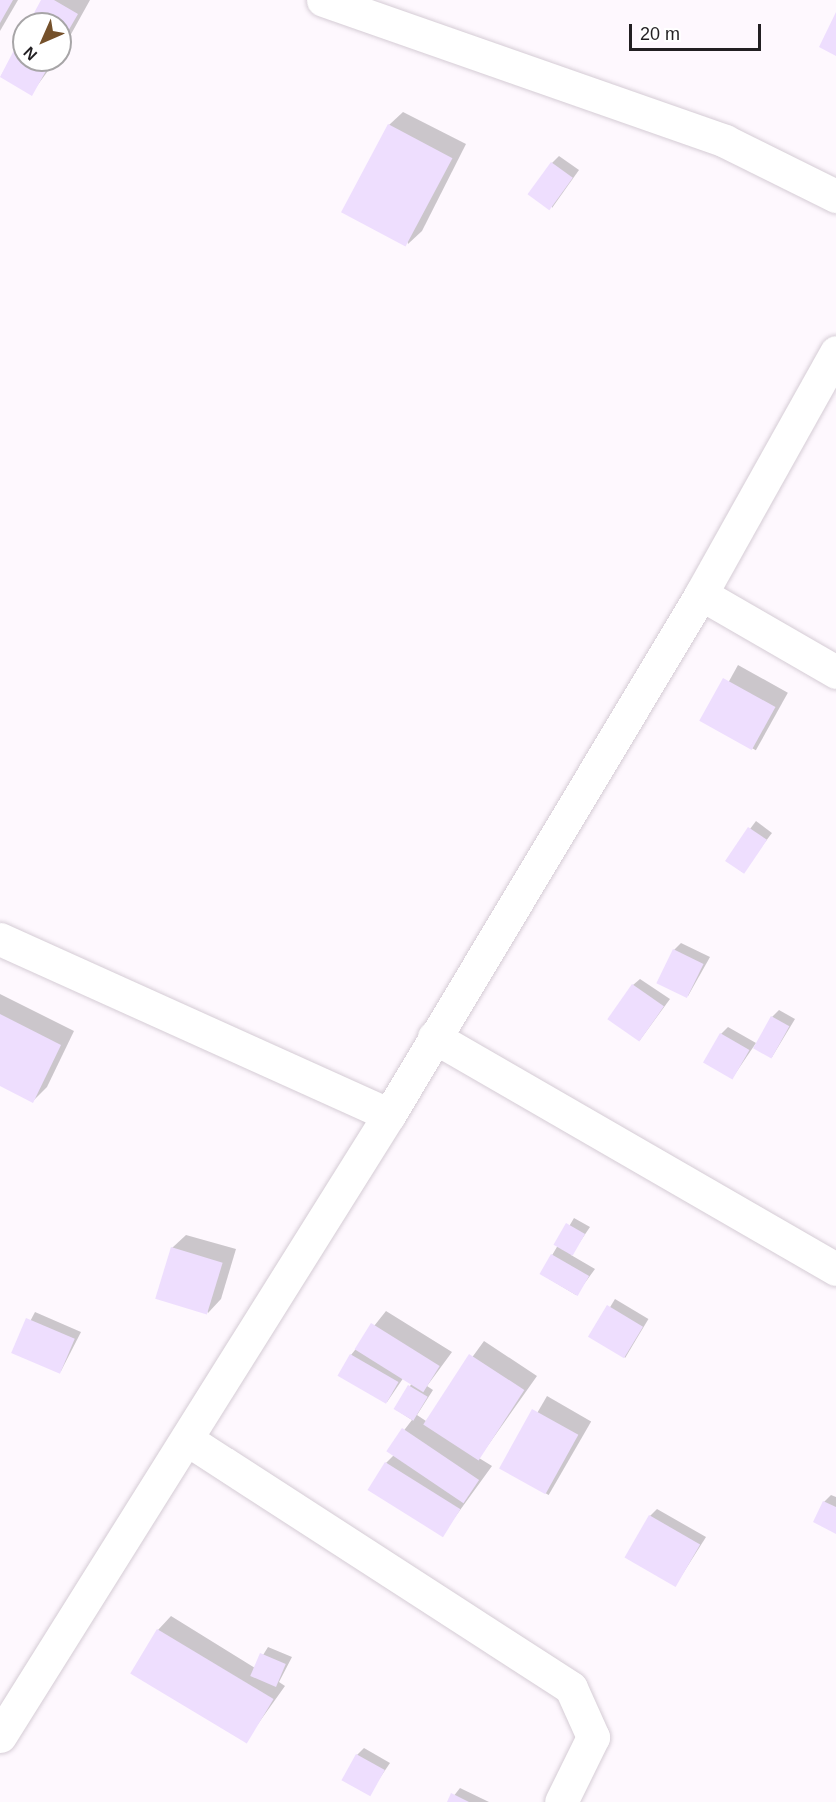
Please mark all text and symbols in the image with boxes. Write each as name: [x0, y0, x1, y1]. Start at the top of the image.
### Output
north arrow: [12, 12, 72, 72]
scale bar: [632, 12, 764, 50]
text: 20 m: [640, 24, 680, 44]
text: N: [20, 44, 40, 64]

